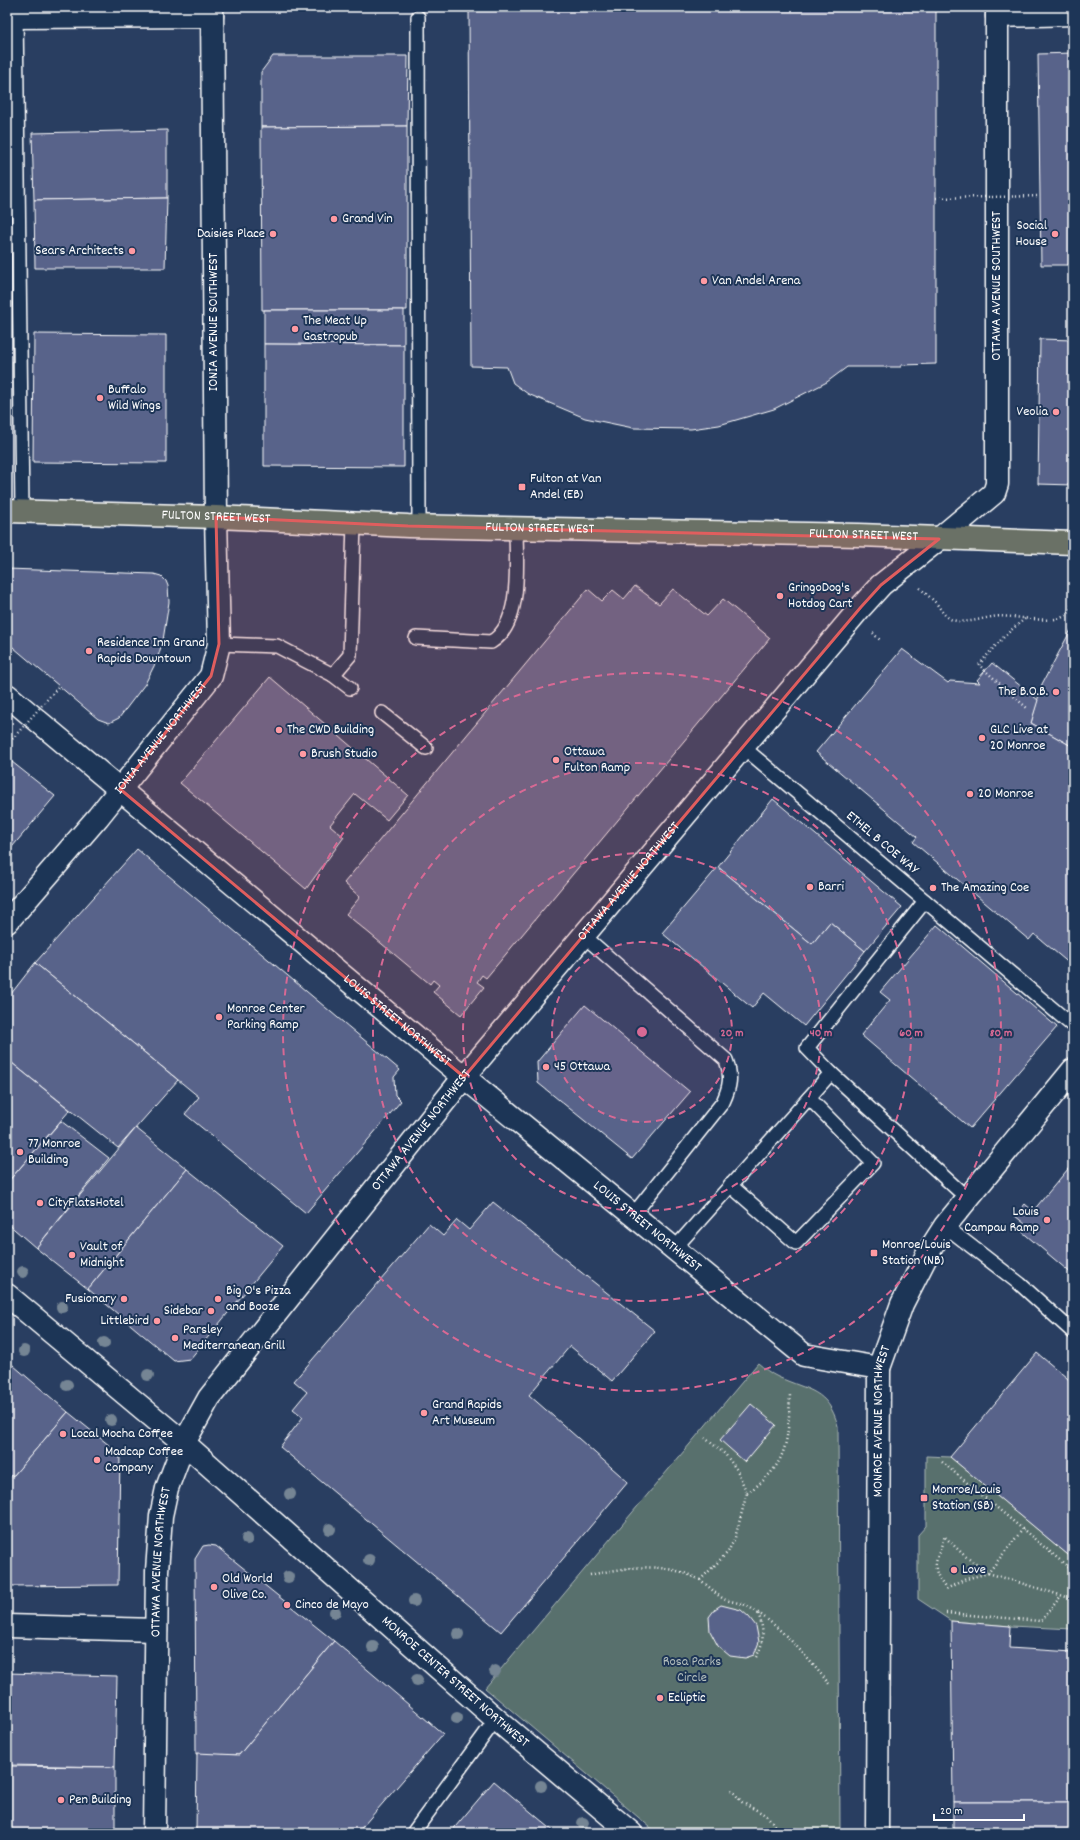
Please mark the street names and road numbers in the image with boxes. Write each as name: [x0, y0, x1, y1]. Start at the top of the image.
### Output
street label: OTTAWA AVENUE SOUTHWEST: [987, 211, 1007, 361]
street label: IONIA AVENUE SOUTHWEST: [204, 252, 224, 391]
street label: FULTON STREET WEST: [161, 505, 271, 530]
street label: FULTON STREET WEST: [485, 518, 595, 540]
street label: FULTON STREET WEST: [809, 524, 919, 547]
street label: IONIA AVENUE NORTHWEST: [110, 677, 213, 799]
street label: ETHEL B COE WAY: [841, 807, 923, 880]
street label: OTTAWA AVENUE NORTHWEST: [573, 817, 685, 946]
street label: LOUIS STREET NORTHWEST: [338, 970, 455, 1072]
street label: OTTAWA AVENUE NORTHWEST: [367, 1065, 476, 1196]
street label: LOUIS STREET NORTHWEST: [588, 1176, 706, 1277]
street label: MONROE AVENUE NORTHWEST: [868, 1342, 896, 1497]
street label: OTTAWA AVENUE NORTHWEST: [146, 1485, 177, 1637]
street label: MONROE CENTER STREET NORTHWEST: [377, 1612, 533, 1753]

